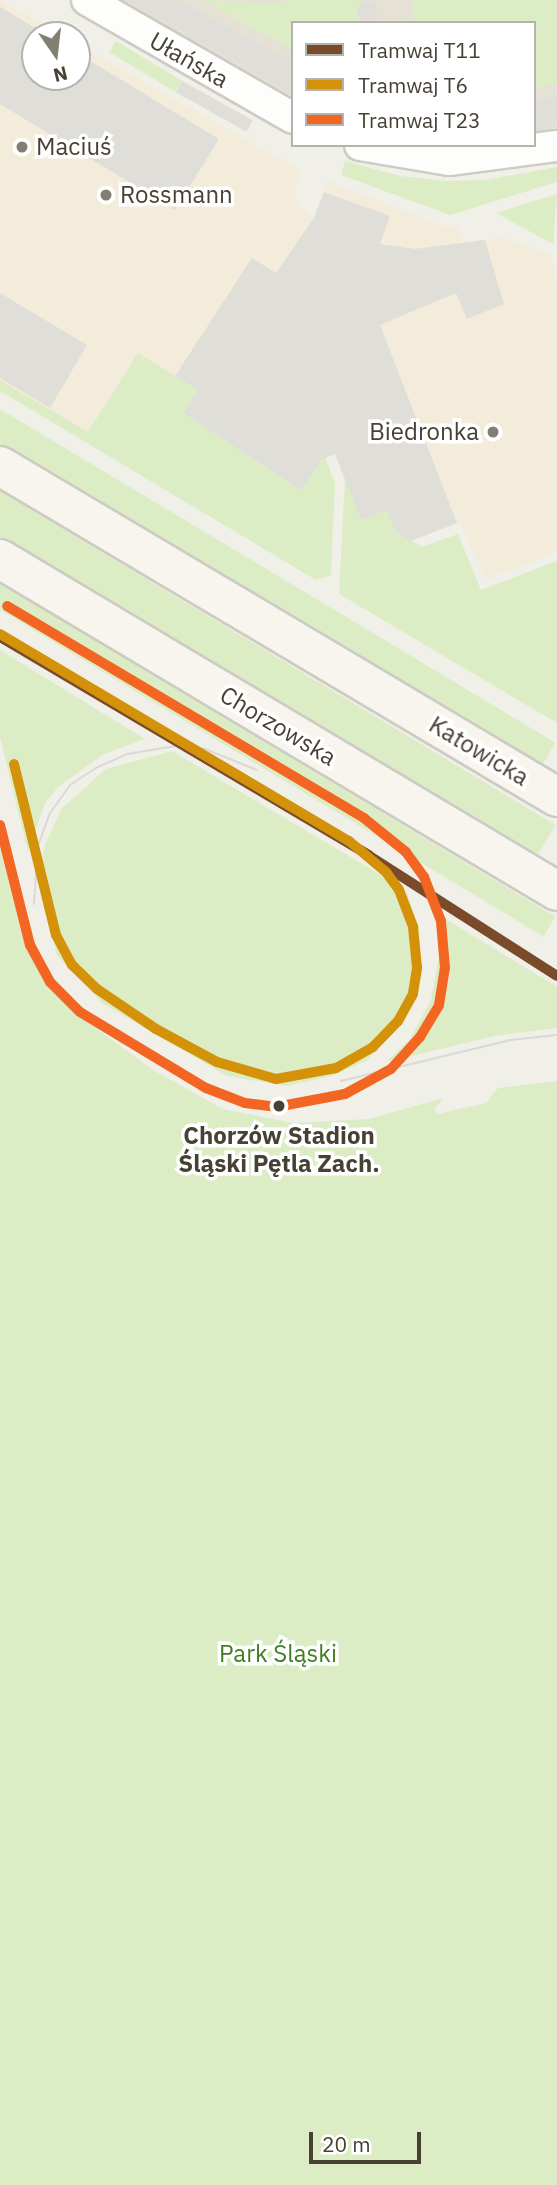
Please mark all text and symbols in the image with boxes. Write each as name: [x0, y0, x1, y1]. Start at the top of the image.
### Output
north arrow: [21, 21, 91, 91]
legend: [291, 21, 536, 147]
street label: Ułańska: [144, 26, 234, 94]
text: Tramwaj T11: [358, 36, 481, 64]
text: N: [51, 61, 70, 88]
text: Tramwaj T6: [358, 71, 468, 99]
text: Tramwaj T23: [358, 106, 481, 134]
place label: Maciuś: [36, 133, 112, 161]
marker: Maciuś: [14, 139, 30, 155]
place label: Rossmann: [120, 181, 233, 209]
marker: Rossmann: [98, 187, 114, 203]
place label: Biedronka: [369, 418, 479, 446]
marker: Biedronka: [485, 424, 501, 440]
street label: Chorzowska: [215, 680, 341, 772]
street label: Katowicka: [424, 710, 534, 792]
marker: Chorzów Stadion Śląski Pętla Zach.: [267, 1094, 291, 1118]
place label: Chorzów Stadion Śląski Pętla Zach.: [178, 1122, 380, 1178]
park label: Park Śląski: [219, 1640, 337, 1668]
scale bar: [312, 2118, 424, 2162]
text: 20 m: [322, 2130, 371, 2158]

